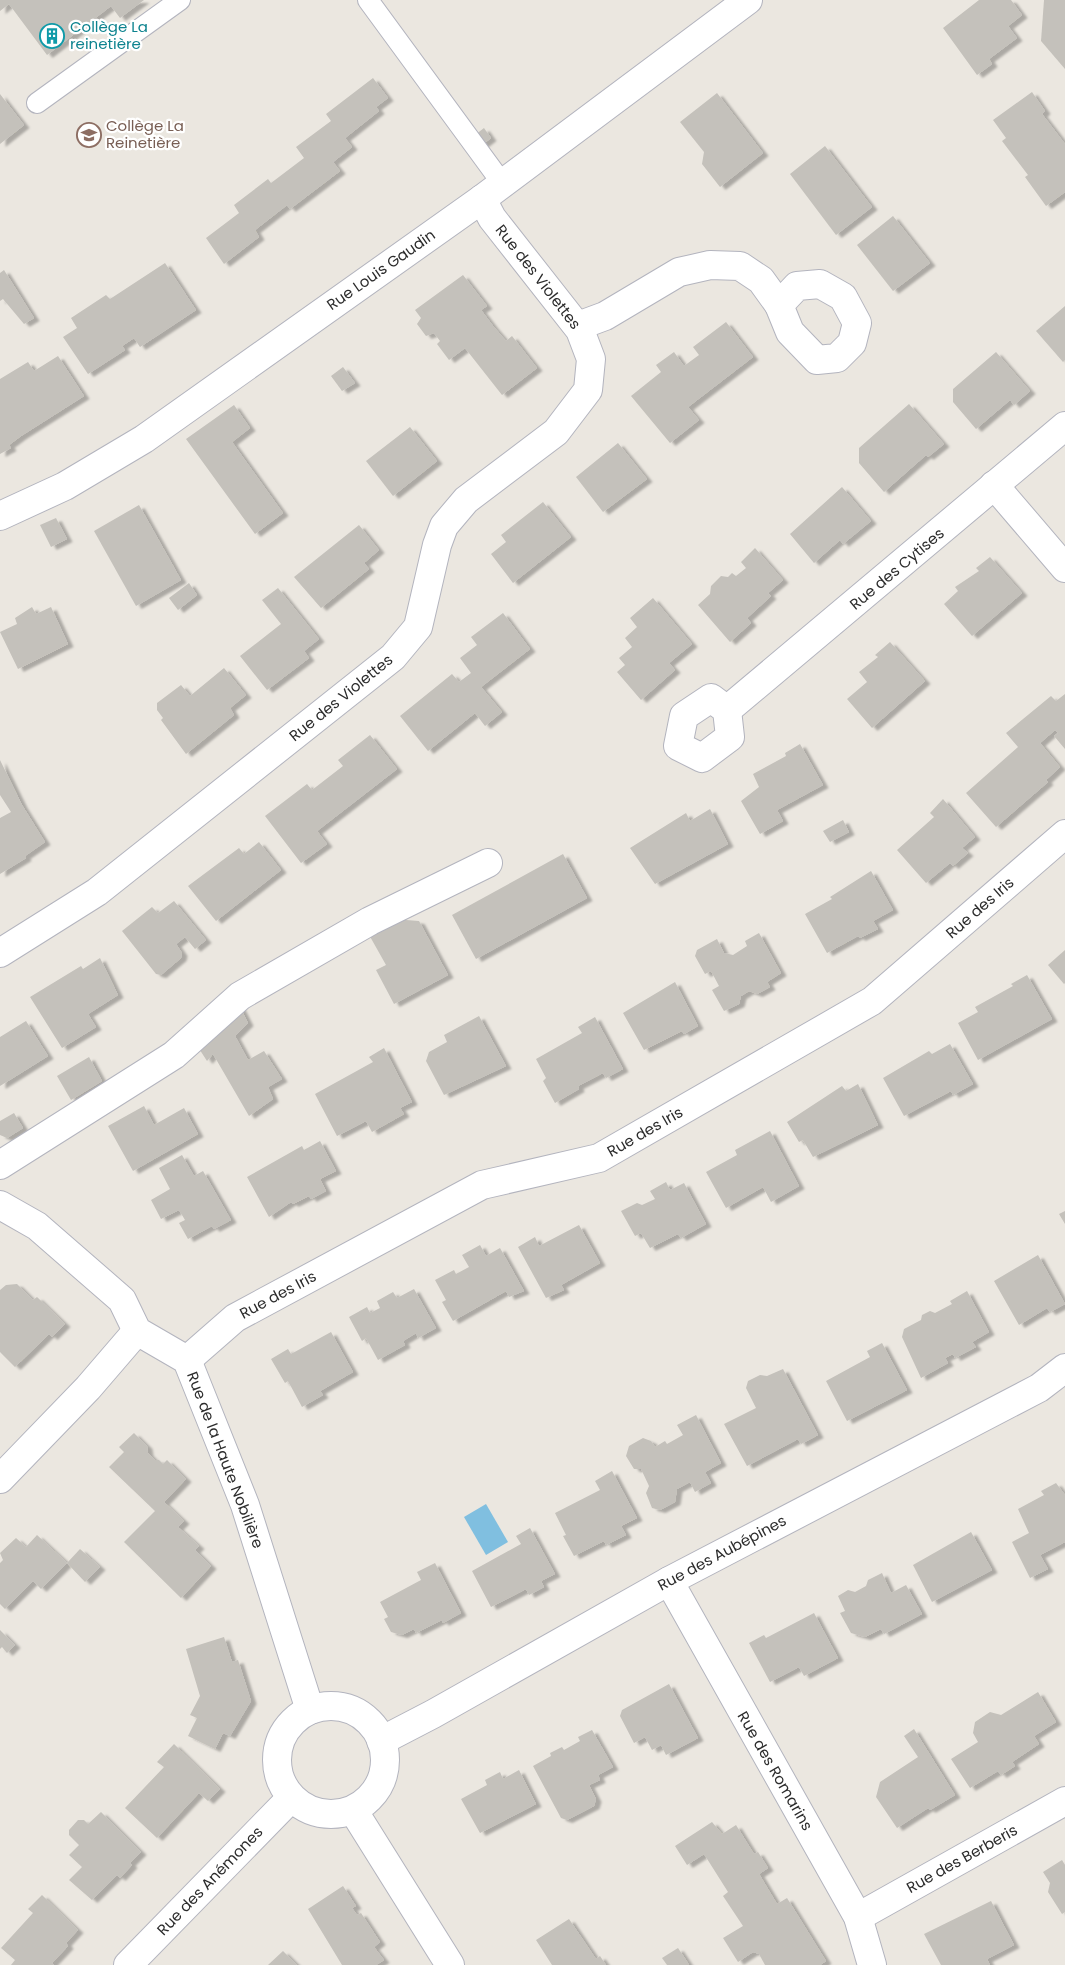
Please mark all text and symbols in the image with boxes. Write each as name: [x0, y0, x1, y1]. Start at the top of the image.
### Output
place label: Collège La reinetière: [70, 16, 148, 54]
building icon: Collège La reinetière: [39, 23, 65, 49]
place label: Collège La Reinetière: [106, 115, 184, 153]
school or university icon: Collège La Reinetière: [76, 122, 102, 148]
street label: Rue des Violettes: [491, 220, 586, 334]
street label: Rue Louis Gaudin: [322, 224, 439, 315]
street label: Rue des Cytises: [845, 523, 949, 614]
street label: Rue des Violettes: [284, 649, 397, 746]
street label: Rue des Iris: [941, 872, 1018, 943]
street label: Rue des Iris: [603, 1101, 687, 1162]
street label: Rue des Iris: [236, 1265, 320, 1324]
street label: Rue de la Haute Nobilière: [182, 1368, 269, 1551]
street label: Rue des Aubépines: [654, 1510, 790, 1595]
street label: Rue des Romarins: [733, 1707, 818, 1834]
street label: Rue des Berberis: [902, 1819, 1021, 1898]
street label: Rue des Anémones: [152, 1821, 267, 1940]

